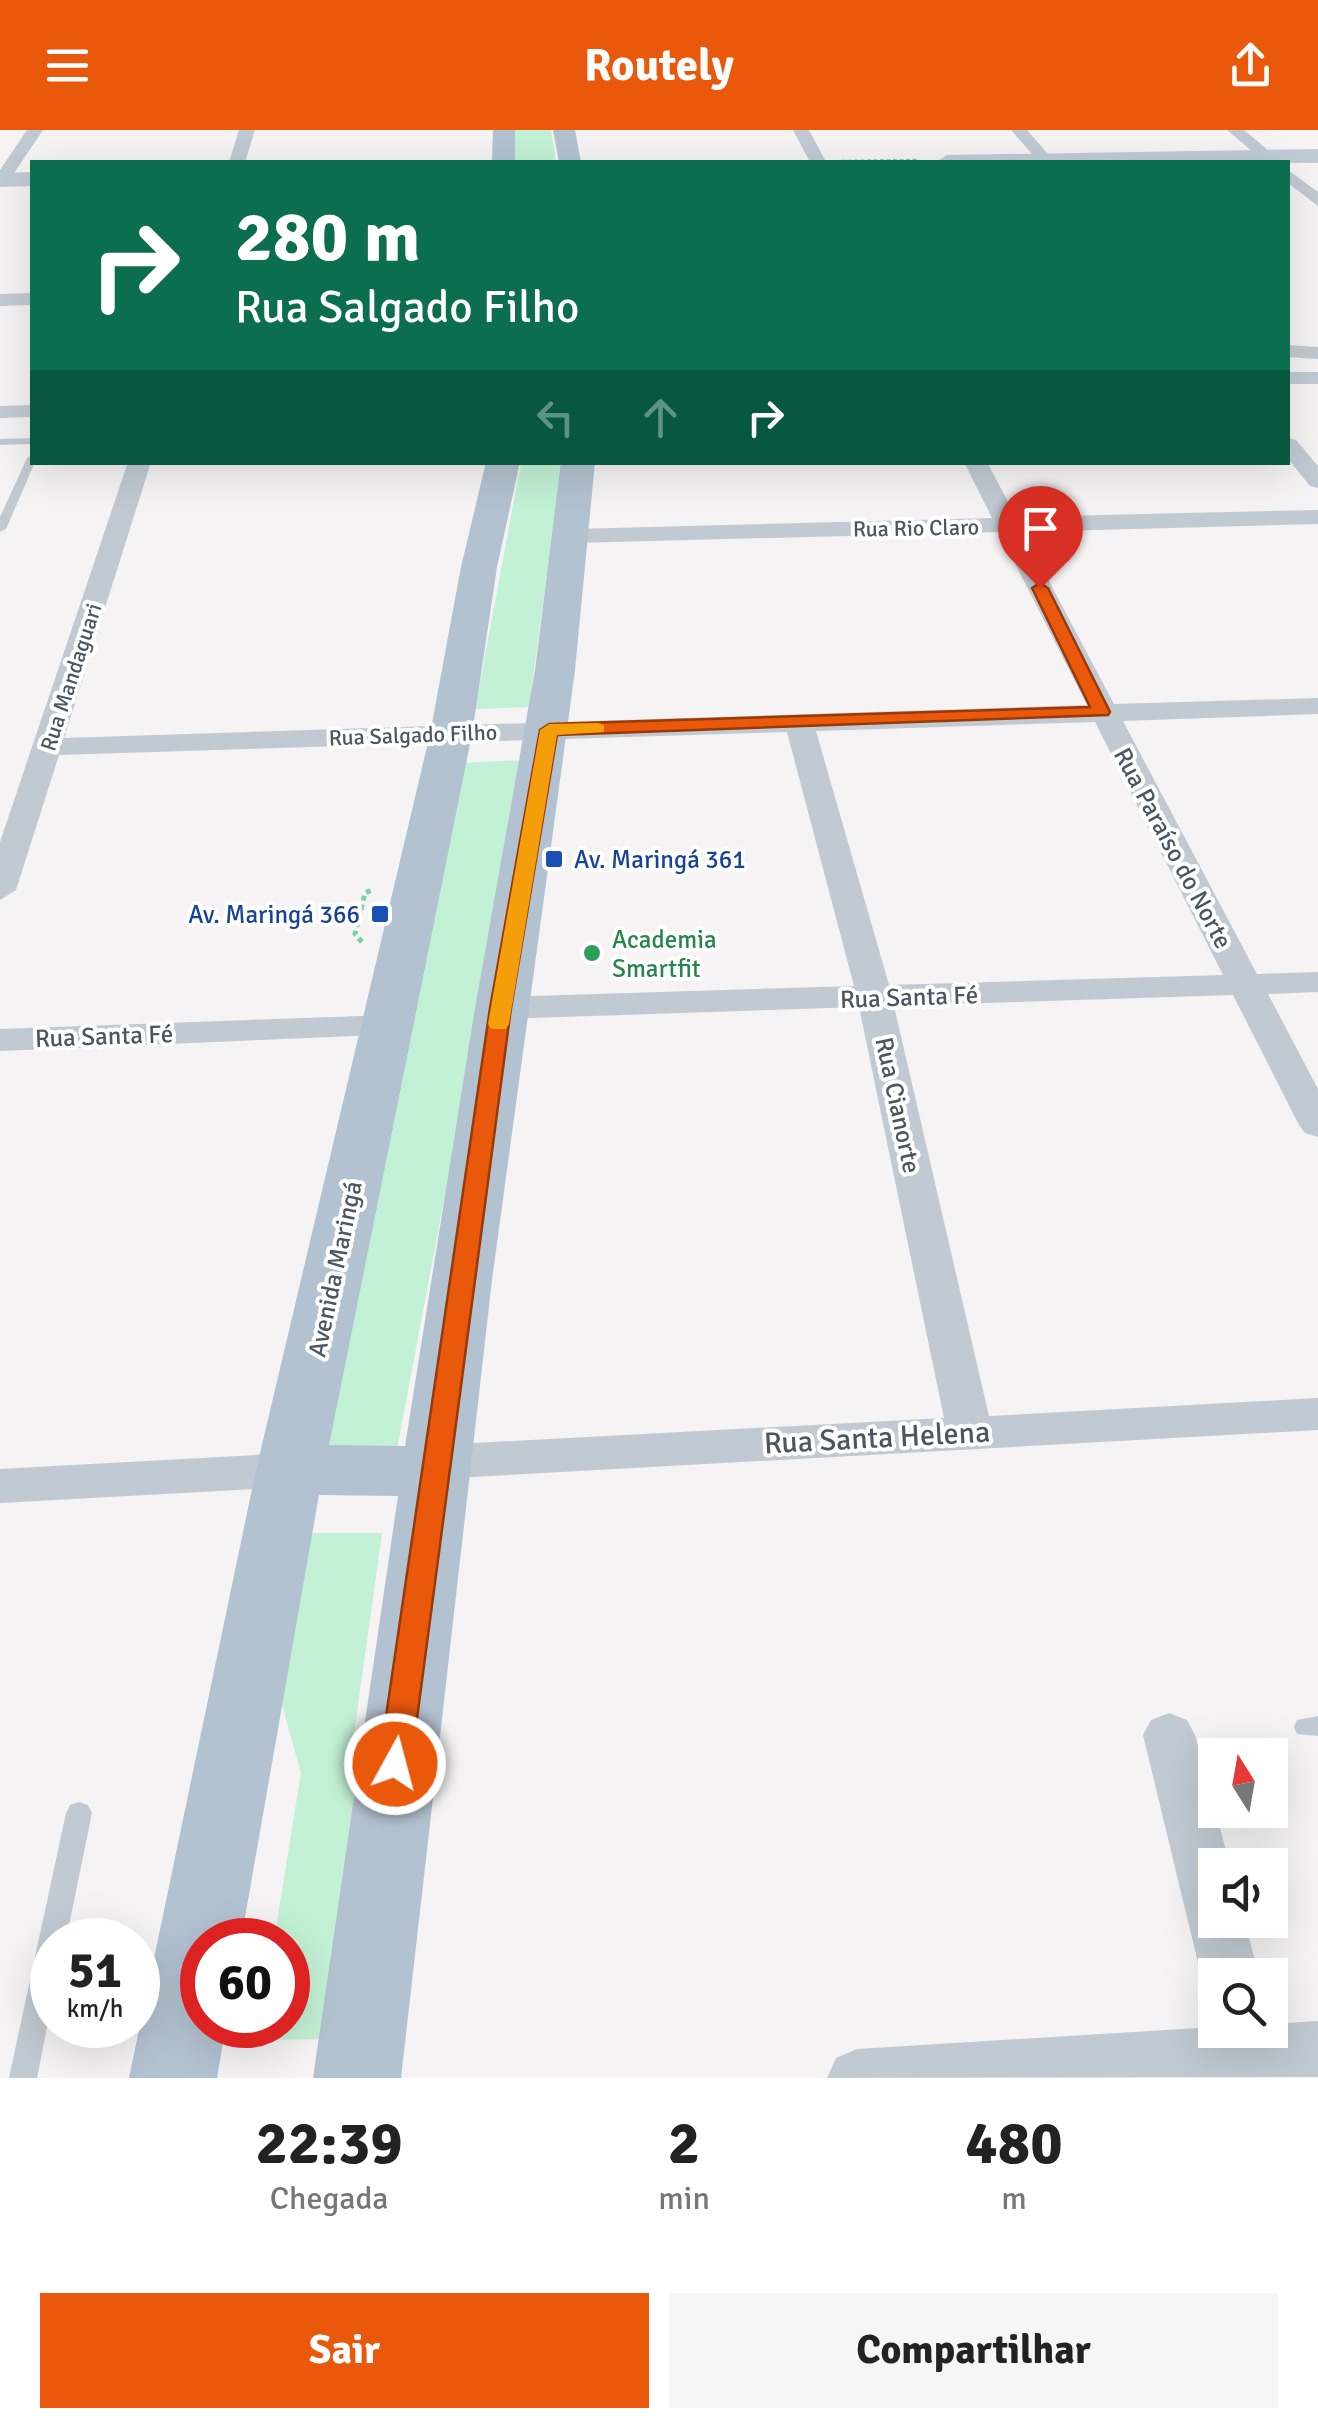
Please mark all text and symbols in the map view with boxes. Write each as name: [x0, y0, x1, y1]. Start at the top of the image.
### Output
icon: menu: [40, 38, 95, 93]
text: Routely: [584, 38, 734, 93]
icon: share: [1223, 38, 1278, 93]
text: 280 m: [235, 194, 420, 280]
icon: right: [70, 200, 200, 330]
text: Rua Salgado Filho: [235, 280, 579, 335]
icon: left: [528, 390, 583, 445]
icon: ahead: [633, 390, 688, 445]
icon: right: [738, 390, 793, 445]
pin: [998, 486, 1083, 589]
icon: arrive: [1013, 501, 1068, 556]
street label: Rua Rio Claro: [853, 513, 979, 543]
street label: Rua Mandaguari: [34, 600, 108, 754]
street label: Rua Salgado Filho: [328, 719, 498, 751]
street label: Rua Paraíso do Norte: [1107, 742, 1239, 954]
place label: Av. Maringá 361: [574, 844, 746, 875]
marker: Av. Maringá 361: [543, 848, 565, 870]
place label: Av. Maringá 366: [188, 899, 360, 930]
marker: Av. Maringá 366: [369, 903, 391, 925]
place label: Academia Smartfit: [612, 924, 717, 984]
marker: Academia Smartfit: [581, 942, 603, 964]
street label: Rua Santa Fé: [839, 979, 979, 1015]
street label: Rua Santa Fé: [34, 1018, 174, 1054]
street label: Rua Cianorte: [868, 1034, 928, 1176]
street label: Avenida Maringá: [301, 1178, 369, 1360]
street label: Rua Santa Helena: [763, 1414, 991, 1462]
position arrow: [343, 1712, 447, 1816]
north arrow: [1198, 1738, 1288, 1828]
map controls: [1198, 1738, 1288, 2048]
button: sound: [1198, 1848, 1288, 1938]
speed limit sign: 60: [180, 1918, 310, 2048]
text: 51: [68, 1940, 122, 2002]
button: search: [1198, 1958, 1288, 2048]
text: km/h: [67, 1993, 123, 2024]
text: 22:39: [255, 2107, 403, 2181]
text: 2: [668, 2107, 700, 2181]
text: 480: [965, 2107, 1063, 2181]
text: Chegada: [270, 2179, 389, 2218]
text: min: [658, 2179, 710, 2218]
text: m: [1001, 2179, 1027, 2218]
button: Sair: [40, 2293, 649, 2408]
button: Compartilhar: [669, 2293, 1278, 2408]

